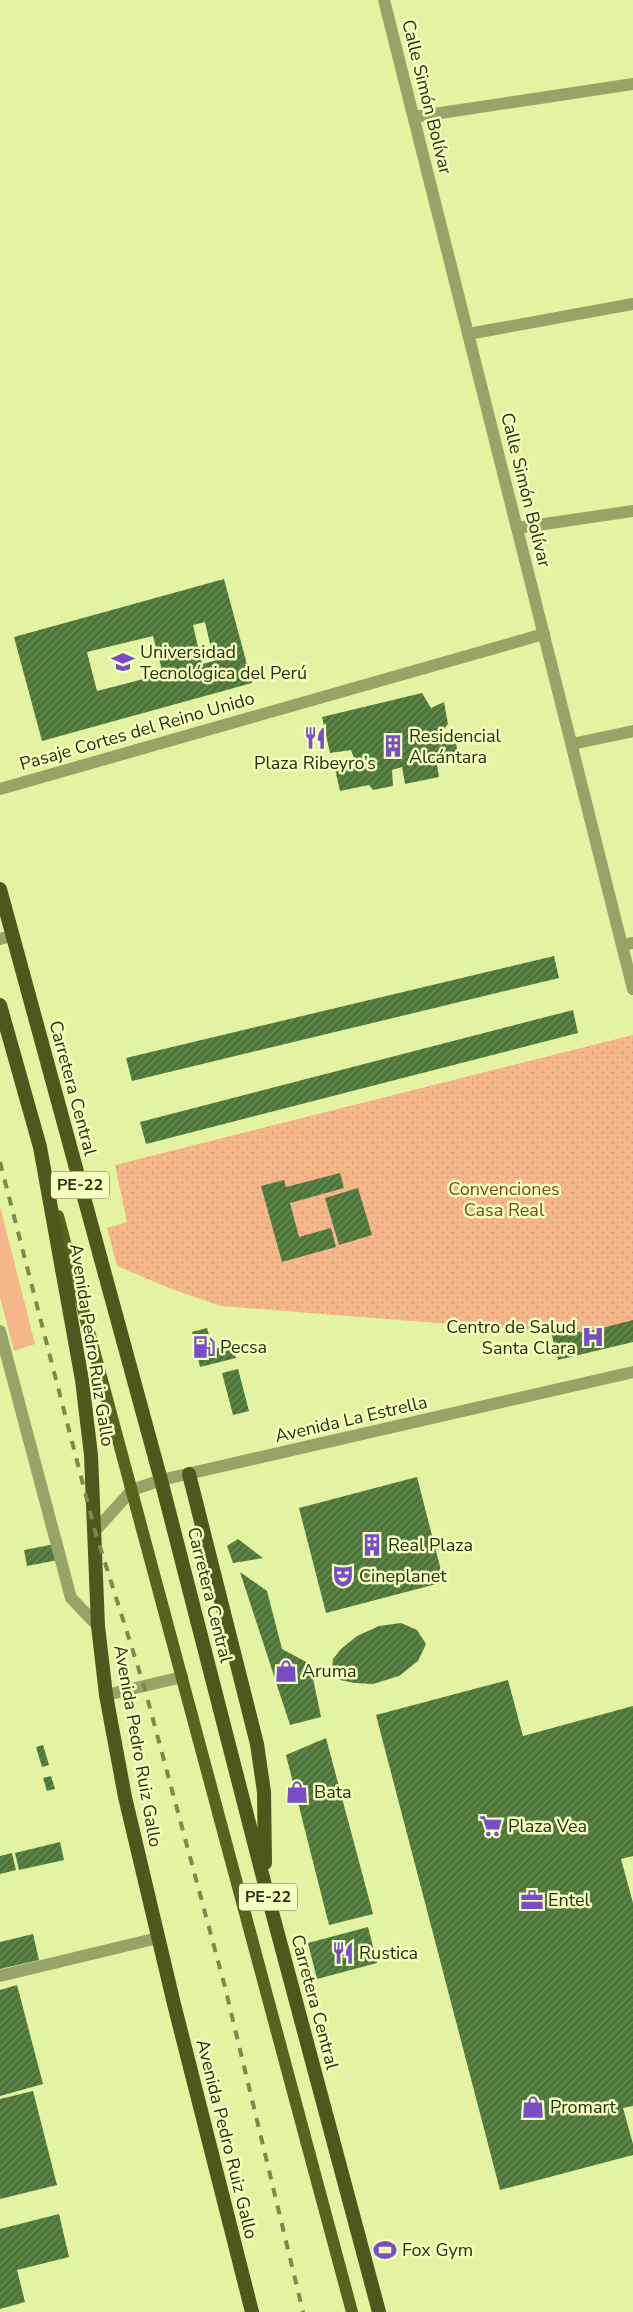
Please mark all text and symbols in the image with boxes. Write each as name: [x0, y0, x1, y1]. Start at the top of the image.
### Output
street label: Calle Simón Bolívar: [396, 17, 458, 177]
street label: Calle Simón Bolívar: [495, 410, 557, 570]
place label: Universidad Tecnológica del Perú: [140, 640, 307, 685]
school or university icon: Universidad Tecnológica del Perú: [110, 649, 136, 675]
street label: Pasaje Cortes del Reino Unido: [17, 686, 257, 776]
place label: Residencial Alcántara: [409, 724, 502, 769]
restaurant icon: Plaza Ribeyro’s: [302, 725, 328, 751]
building icon: Residencial Alcántara: [380, 733, 406, 759]
place label: Plaza Ribeyro’s: [254, 751, 376, 775]
street label: Carretera Central: [43, 1018, 103, 1159]
road number: PE-22: [51, 1172, 109, 1198]
park label: Convenciones Casa Real: [448, 1177, 560, 1222]
street label: Avenida Pedro Ruiz Gallo: [64, 1242, 120, 1448]
place label: Centro de Salud Santa Clara: [446, 1315, 576, 1360]
hospital icon: Centro de Salud Santa Clara: [580, 1324, 606, 1350]
fuel station icon: Pecsa: [191, 1334, 217, 1360]
place label: Pecsa: [220, 1335, 267, 1359]
street label: Avenida La Estrella: [272, 1390, 430, 1448]
street label: Carretera Central: [182, 1525, 239, 1666]
building icon: Real Plaza: [359, 1532, 385, 1558]
place label: Real Plaza: [388, 1533, 473, 1557]
theatre icon: Cineplanet: [330, 1563, 356, 1589]
place label: Cineplanet: [359, 1564, 447, 1588]
street label: Avenida Pedro Ruiz Gallo: [108, 1643, 168, 1849]
shop icon: Aruma: [273, 1658, 299, 1684]
place label: Aruma: [302, 1659, 357, 1683]
shop icon: Bata: [284, 1779, 310, 1805]
place label: Bata: [314, 1780, 352, 1804]
supermarket icon: Plaza Vea: [478, 1813, 504, 1839]
place label: Plaza Vea: [508, 1814, 587, 1838]
road number: PE-22: [239, 1884, 297, 1910]
office icon: Entel: [519, 1887, 545, 1913]
place label: Entel: [548, 1888, 591, 1912]
street label: Carretera Central: [285, 1932, 345, 2073]
restaurant icon: Rustica: [330, 1940, 356, 1966]
place label: Rustica: [359, 1941, 418, 1965]
street label: Avenida Pedro Ruiz Gallo: [191, 2037, 263, 2241]
shop icon: Promart: [520, 2094, 546, 2120]
place label: Promart: [550, 2095, 616, 2119]
sports icon: Fox Gym: [372, 2237, 398, 2263]
place label: Fox Gym: [402, 2238, 473, 2262]

